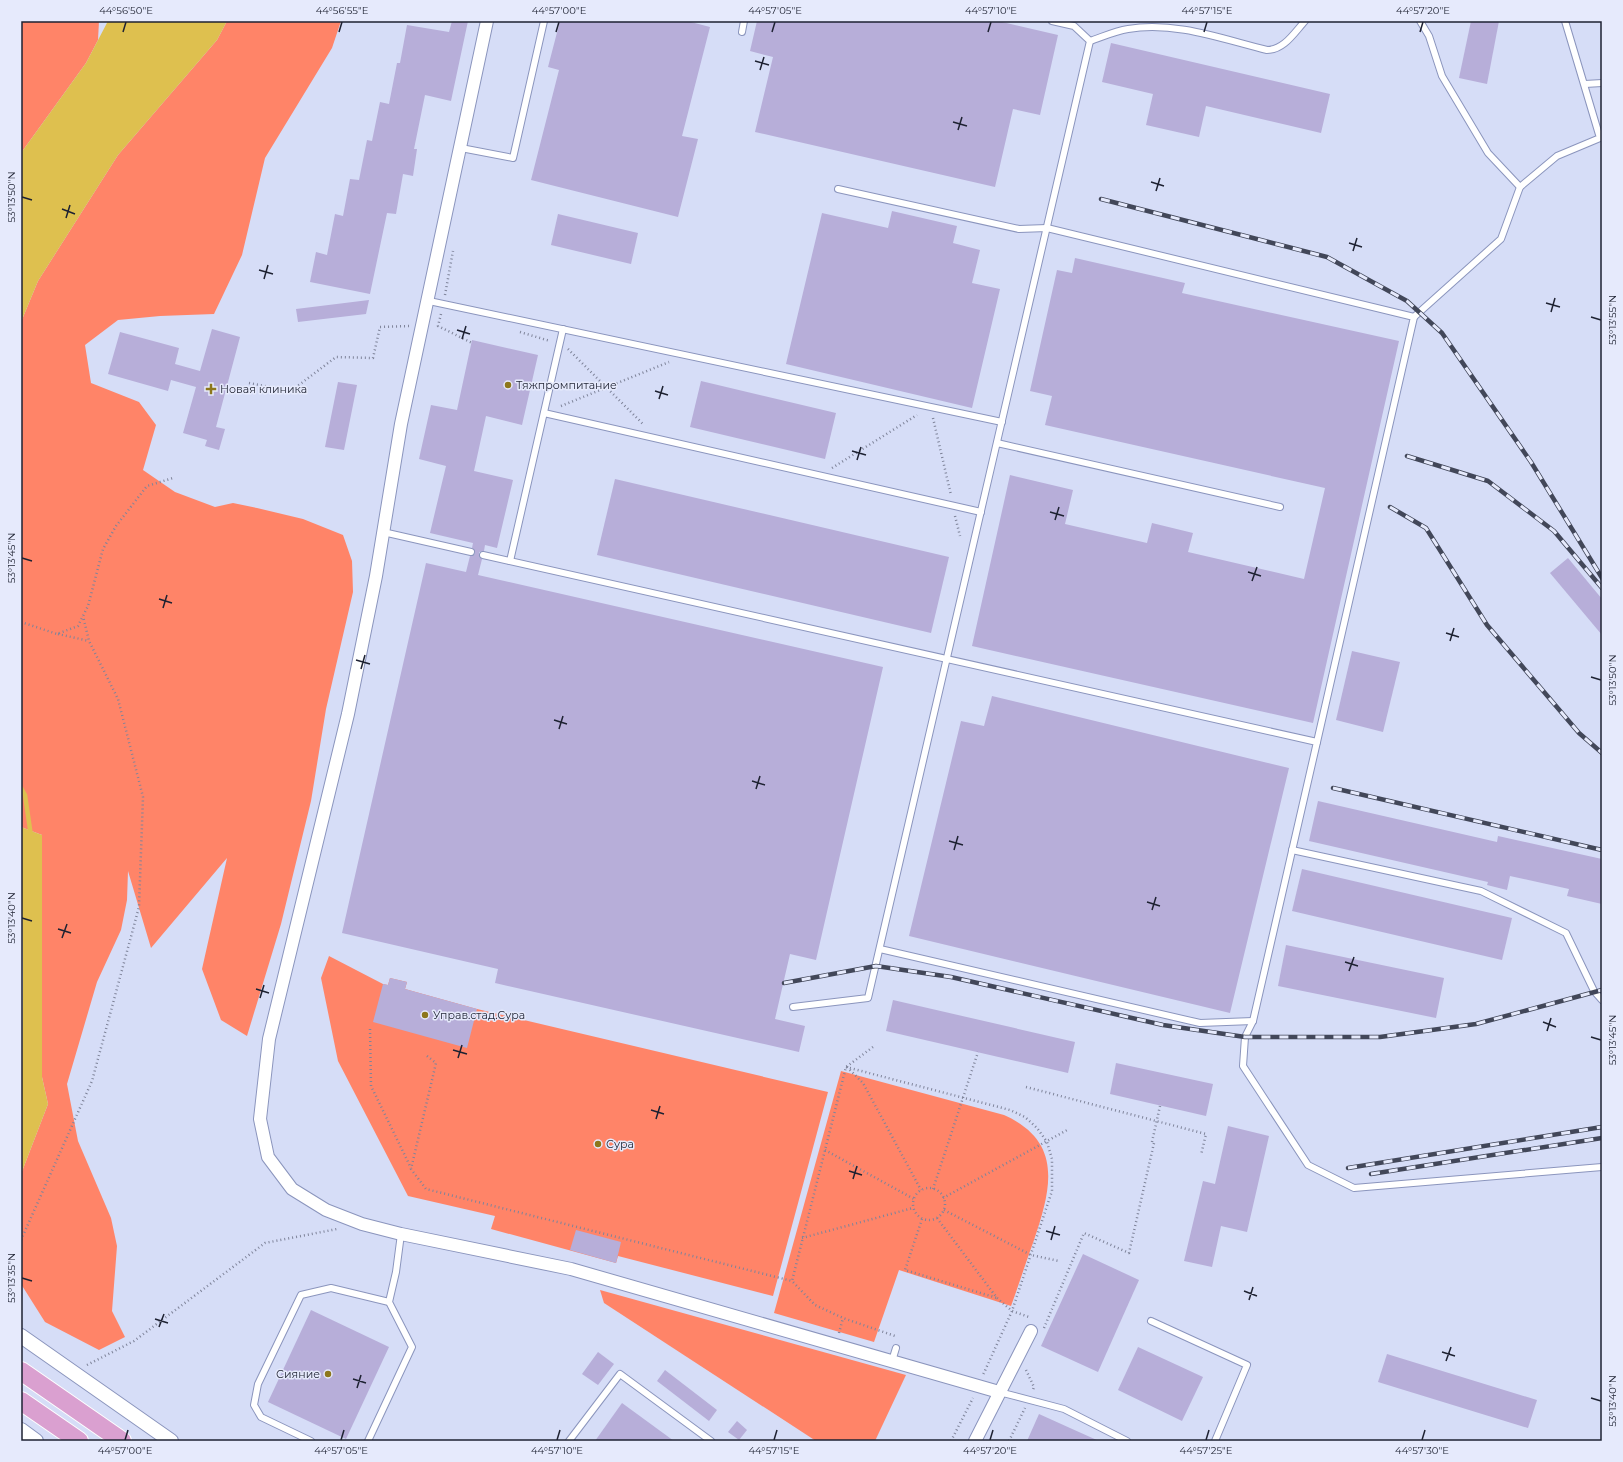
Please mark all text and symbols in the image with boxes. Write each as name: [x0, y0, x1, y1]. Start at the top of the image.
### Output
text: 44°56'50"E: [99, 4, 153, 17]
text: 44°56'55"E: [316, 4, 369, 17]
text: 44°57'00"E: [532, 4, 587, 17]
text: 44°57'05"E: [748, 4, 802, 17]
text: 44°57'10"E: [965, 4, 1017, 17]
text: 44°57'15"E: [1181, 4, 1233, 17]
text: 44°57'20"E: [1396, 4, 1450, 17]
text: 53°13'50"N: [5, 171, 18, 223]
text: 53°13'55"N: [1606, 295, 1619, 345]
place label: Тяжпромпитание: [516, 378, 617, 392]
marker: Тяжпромпитание: [503, 380, 513, 390]
place label: Новая клиника: [220, 382, 307, 396]
marker: Новая клиника: [205, 383, 217, 395]
text: 53°13'45"N: [5, 533, 18, 583]
text: 53°13'50"N: [1606, 654, 1619, 706]
text: 53°13'40"N: [5, 892, 18, 944]
place label: Управ.стад.Сура: [433, 1008, 525, 1022]
marker: Управ.стад.Сура: [420, 1010, 430, 1020]
text: 53°13'45"N: [1606, 1015, 1619, 1065]
place label: Сура: [606, 1137, 634, 1151]
marker: Сура: [593, 1139, 603, 1149]
text: 53°13'35"N: [5, 1253, 18, 1303]
place label: Сияние: [276, 1367, 320, 1381]
marker: Сияние: [323, 1369, 333, 1379]
text: 53°13'40"N: [1606, 1375, 1619, 1427]
text: 44°57'00"E: [98, 1444, 153, 1457]
text: 44°57'05"E: [314, 1444, 368, 1457]
text: 44°57'10"E: [531, 1444, 583, 1457]
text: 44°57'15"E: [748, 1444, 800, 1457]
text: 44°57'20"E: [963, 1444, 1017, 1457]
text: 44°57'25"E: [1180, 1444, 1233, 1457]
text: 44°57'30"E: [1395, 1444, 1449, 1457]

